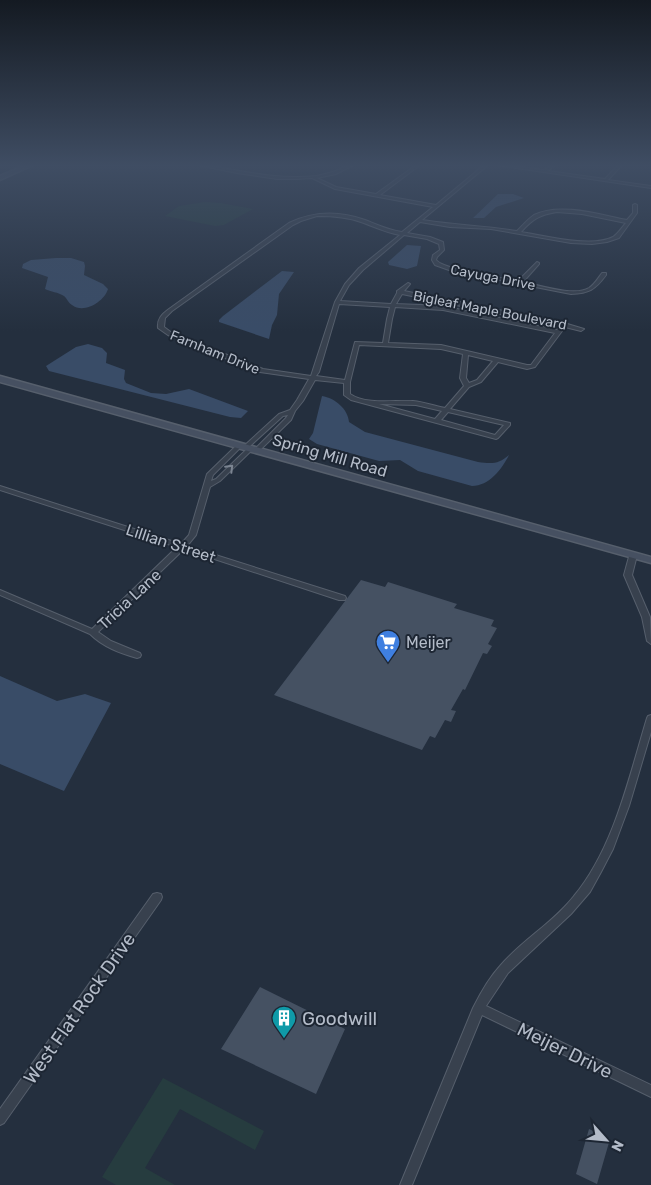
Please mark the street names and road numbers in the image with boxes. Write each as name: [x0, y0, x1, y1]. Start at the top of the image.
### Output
street label: Cayuga Drive: [449, 261, 537, 294]
street label: Bigleaf Maple Boulevard: [412, 287, 568, 334]
street label: Farnham Drive: [168, 327, 262, 378]
street label: Spring Mill Road: [270, 430, 390, 481]
street label: Lillian Street: [124, 520, 218, 567]
street label: Tricia Lane: [94, 565, 165, 634]
street label: West Flat Rock Drive: [19, 928, 140, 1088]
street label: Meijer Drive: [513, 1018, 616, 1083]

